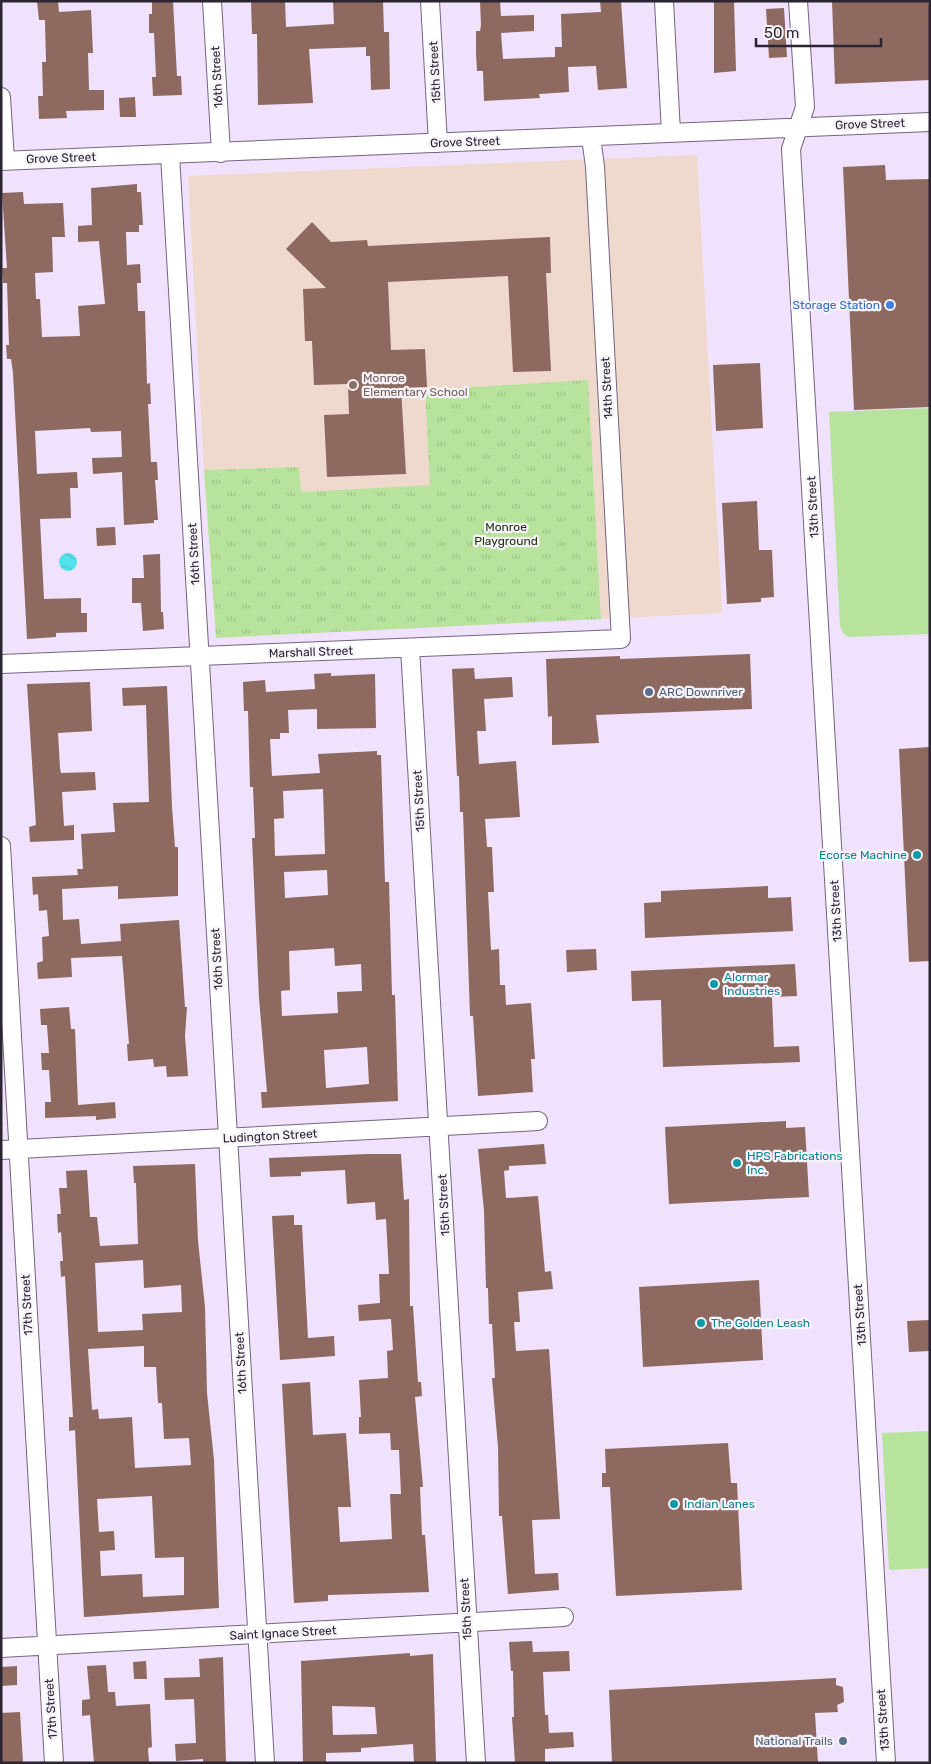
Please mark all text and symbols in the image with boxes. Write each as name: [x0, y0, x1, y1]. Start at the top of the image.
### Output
scale bar: [756, 15, 881, 47]
text: 50 m: [764, 24, 799, 42]
street label: 15th Street: [426, 40, 444, 103]
street label: 16th Street: [208, 45, 226, 108]
street label: Grove Street: [835, 116, 906, 132]
street label: Grove Street: [430, 134, 501, 150]
street label: Grove Street: [26, 150, 97, 166]
place label: Storage Station: [793, 298, 880, 312]
marker: Storage Station: [884, 299, 896, 311]
street label: 14th Street: [598, 356, 616, 419]
place label: Monroe Elementary School: [363, 371, 468, 399]
marker: Monroe Elementary School: [347, 379, 359, 391]
street label: 13th Street: [804, 475, 822, 538]
park label: Monroe Playground: [474, 520, 538, 548]
street label: 16th Street: [185, 522, 203, 585]
street label: Marshall Street: [269, 644, 354, 660]
place label: ARC Downriver: [659, 685, 743, 699]
marker: ARC Downriver: [643, 686, 655, 698]
street label: 15th Street: [410, 769, 428, 832]
place label: Ecorse Machine: [819, 848, 907, 862]
marker: Ecorse Machine: [911, 849, 923, 861]
street label: 13th Street: [827, 879, 845, 942]
street label: 16th Street: [208, 927, 226, 990]
place label: Alormar Industries: [724, 970, 780, 998]
marker: Alormar Industries: [708, 978, 720, 990]
street label: Ludington Street: [222, 1127, 318, 1145]
place label: HPS Fabrications Inc.: [747, 1149, 843, 1177]
marker: HPS Fabrications Inc.: [731, 1157, 743, 1169]
street label: 15th Street: [435, 1173, 453, 1236]
street label: 17th Street: [18, 1274, 36, 1336]
street label: 13th Street: [851, 1283, 869, 1346]
place label: The Golden Leash: [711, 1316, 810, 1330]
marker: The Golden Leash: [695, 1317, 707, 1329]
street label: 16th Street: [232, 1331, 250, 1394]
place label: Indian Lanes: [684, 1497, 755, 1511]
marker: Indian Lanes: [668, 1498, 680, 1510]
street label: 15th Street: [457, 1577, 475, 1640]
street label: Saint Ignace Street: [229, 1623, 337, 1643]
street label: 17th Street: [42, 1678, 60, 1740]
street label: 13th Street: [874, 1688, 892, 1751]
place label: National Trails: [755, 1734, 833, 1748]
marker: National Trails: [837, 1735, 849, 1747]

